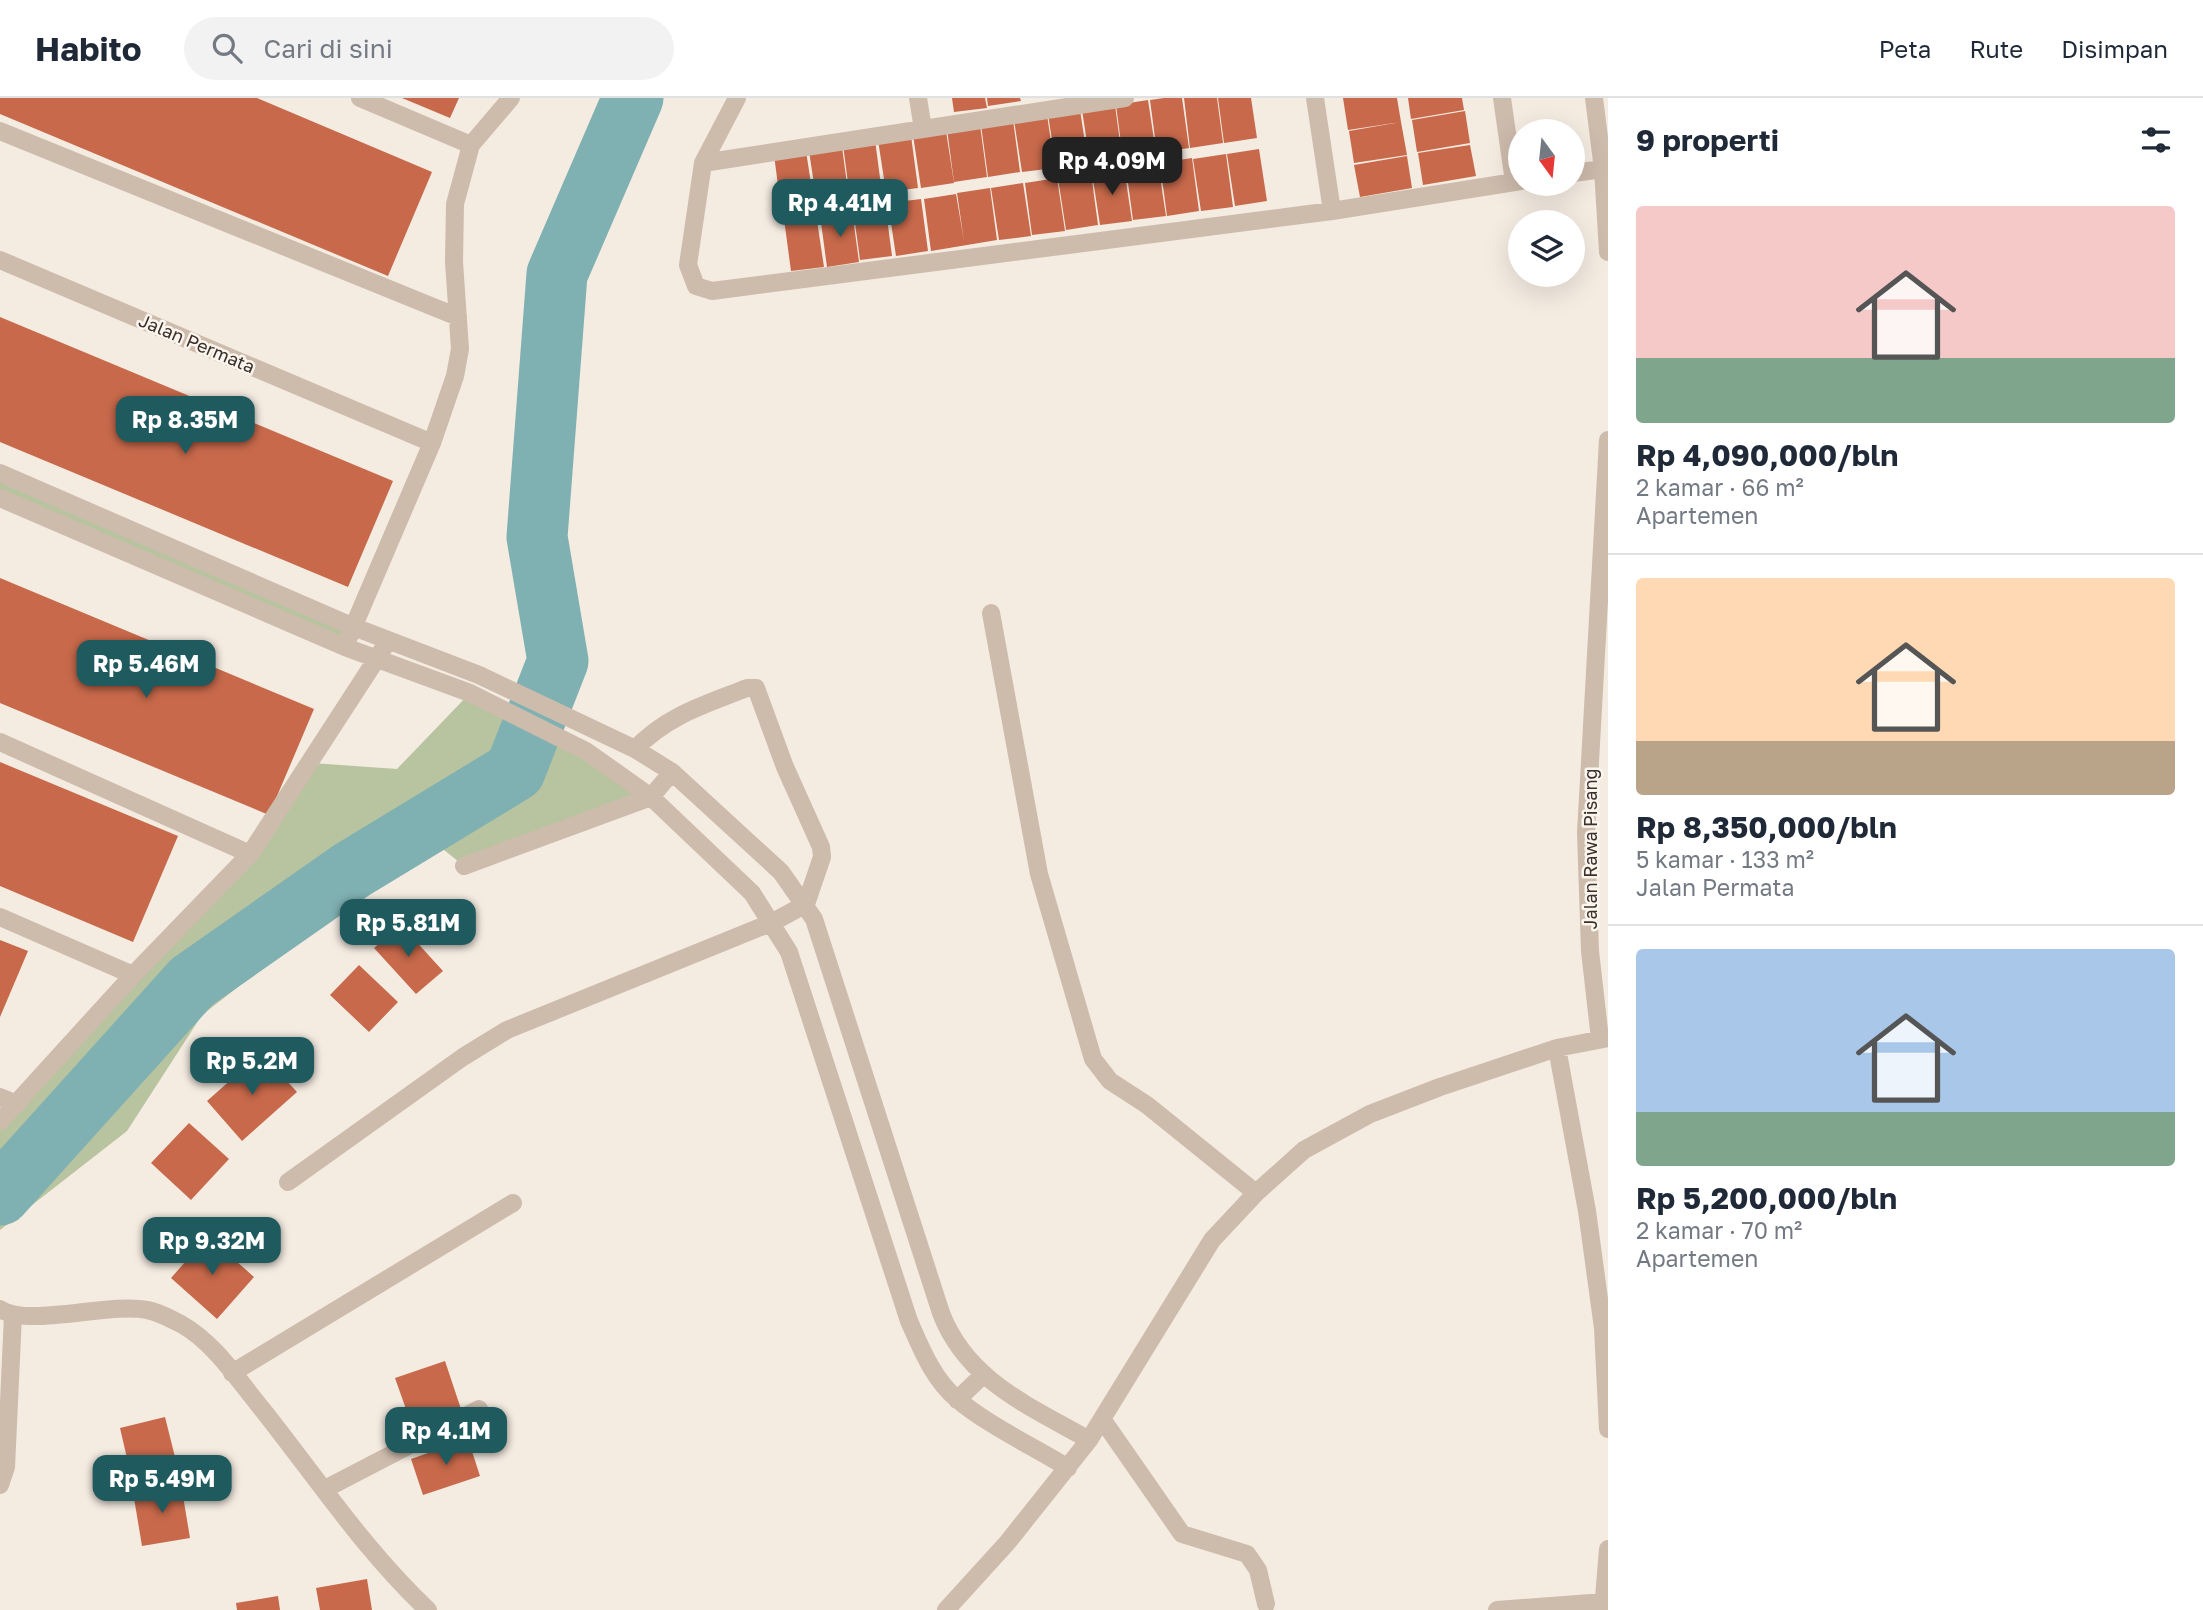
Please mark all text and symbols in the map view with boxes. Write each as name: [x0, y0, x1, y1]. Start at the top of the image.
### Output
search box: [184, 17, 674, 80]
text: Habito: [35, 29, 142, 68]
icon: search: [208, 29, 246, 67]
text: Cari di sini: [264, 33, 393, 64]
text: Peta: [1879, 34, 1931, 63]
text: Rute: [1969, 34, 2023, 63]
text: Disimpan: [2061, 34, 2168, 63]
north arrow: [1508, 119, 1586, 196]
map controls: [1508, 119, 1585, 287]
icon: filters: [2137, 121, 2175, 159]
text: 9 properti: [1636, 122, 1779, 158]
pin: Rp 4.09M: [1040, 138, 1184, 197]
text: Rp 4.09M: [1058, 146, 1166, 174]
pin: Rp 4.41M: [768, 180, 912, 239]
text: Rp 4.41M: [788, 188, 892, 216]
button: layers: [1508, 210, 1585, 287]
icon: home: [1843, 252, 1969, 378]
street label: Jalan Permata: [136, 309, 258, 377]
pin: Rp 8.35M: [113, 396, 257, 456]
text: Rp 8.35M: [132, 405, 238, 433]
text: Rp 4,090,000/bln: [1636, 437, 1898, 473]
text: 2 kamar · 66 m²: [1636, 473, 1804, 501]
text: Apartemen: [1636, 501, 1758, 529]
icon: home: [1843, 624, 1969, 750]
pin: Rp 5.46M: [74, 640, 218, 700]
text: Rp 5.46M: [93, 649, 199, 677]
street label: Jalan Rawa Pisang: [1579, 768, 1601, 930]
text: Rp 8,350,000/bln: [1636, 809, 1897, 845]
text: 5 kamar · 133 m²: [1636, 845, 1814, 873]
text: Jalan Permata: [1636, 873, 1794, 901]
pin: Rp 5.81M: [336, 900, 480, 959]
text: Rp 5.81M: [356, 908, 460, 936]
icon: home: [1843, 995, 1969, 1121]
pin: Rp 5.2M: [187, 1038, 317, 1097]
text: Rp 5.2M: [206, 1046, 298, 1074]
text: Rp 5,200,000/bln: [1636, 1180, 1897, 1216]
text: 2 kamar · 70 m²: [1636, 1216, 1802, 1244]
pin: Rp 9.32M: [140, 1218, 284, 1277]
text: Rp 9.32M: [159, 1226, 265, 1254]
text: Apartemen: [1636, 1244, 1758, 1272]
pin: Rp 4.1M: [381, 1408, 511, 1467]
text: Rp 4.1M: [401, 1416, 491, 1444]
pin: Rp 5.49M: [90, 1456, 234, 1515]
text: Rp 5.49M: [109, 1464, 215, 1492]

